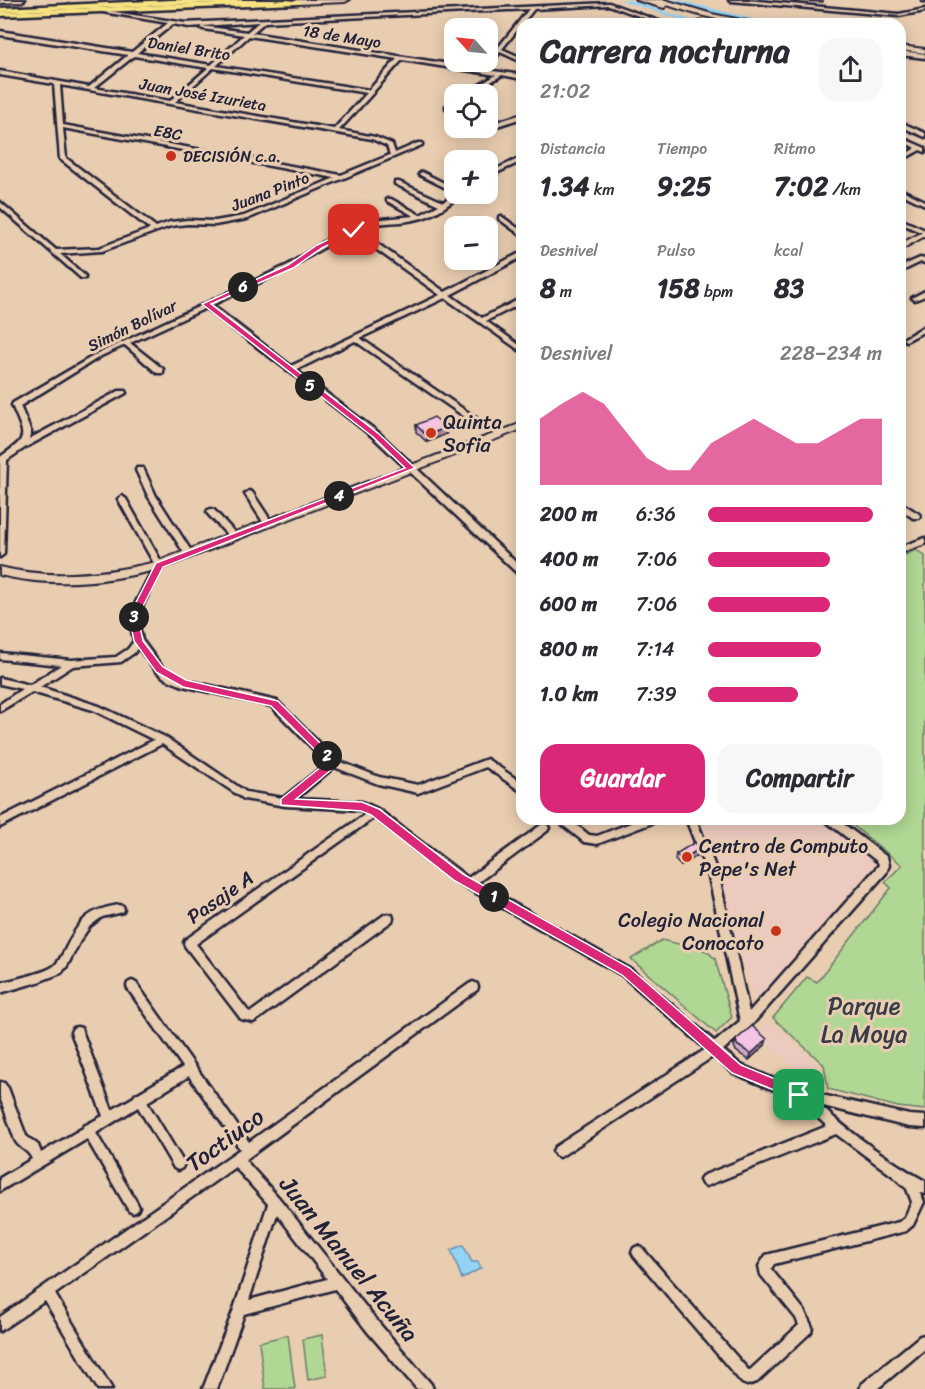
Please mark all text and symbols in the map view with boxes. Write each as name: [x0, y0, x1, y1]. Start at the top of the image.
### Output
street label: 18 de Mayo: [301, 16, 383, 57]
north arrow: [444, 18, 498, 72]
map controls: [444, 18, 498, 270]
text: Carrera nocturna: [540, 22, 790, 80]
street label: Daniel Brito: [146, 28, 232, 69]
button: share: [819, 38, 882, 101]
street label: Juan José Izurieta: [136, 69, 269, 120]
text: 21:02: [540, 74, 590, 109]
button: locate: [444, 84, 498, 138]
street label: E8C: [151, 116, 184, 149]
text: Distancia: [540, 134, 606, 163]
text: Tiempo: [657, 134, 707, 163]
text: Ritmo: [774, 134, 816, 163]
place label: DECISIÓN c.a.: [183, 142, 281, 171]
marker: DECISIÓN c.a.: [164, 149, 178, 163]
button: +: [444, 150, 498, 204]
street label: Juana Pinto: [226, 163, 314, 220]
text: 1.34: [540, 163, 590, 209]
text: 9:25: [657, 163, 712, 209]
text: 7:02: [774, 163, 828, 209]
text: km: [590, 175, 614, 204]
text: /km: [828, 175, 861, 204]
pin: [328, 204, 379, 255]
icon: check: [337, 213, 370, 246]
button: −: [444, 216, 498, 270]
text: Desnivel: [540, 236, 598, 265]
text: Pulso: [657, 236, 695, 265]
text: kcal: [774, 236, 803, 265]
text: 8: [540, 265, 556, 311]
text: 158: [657, 265, 700, 311]
text: 83: [774, 265, 804, 311]
pin: 6: [228, 272, 258, 302]
text: 6: [238, 272, 248, 301]
text: m: [556, 277, 572, 306]
text: bpm: [700, 277, 733, 306]
street label: Simón Bolívar: [82, 291, 183, 360]
text: Desnivel: [540, 336, 612, 371]
text: 228–234 m: [780, 336, 882, 371]
pin: 5: [295, 371, 325, 401]
text: 5: [305, 371, 315, 400]
place label: Quinta Sofia: [443, 405, 502, 463]
marker: Quinta Sofia: [424, 426, 438, 440]
pin: 4: [324, 481, 354, 511]
text: 4: [334, 481, 344, 510]
text: 200 m: [540, 497, 597, 532]
text: 6:36: [636, 497, 676, 532]
text: 400 m: [540, 542, 598, 577]
text: 7:06: [636, 542, 677, 577]
text: 600 m: [540, 587, 597, 622]
text: 7:06: [636, 587, 677, 622]
pin: 3: [119, 602, 149, 632]
text: 3: [130, 602, 138, 631]
text: 800 m: [540, 632, 598, 667]
text: 7:14: [636, 632, 675, 667]
text: 1.0 km: [540, 677, 598, 712]
text: 7:39: [636, 677, 677, 712]
pin: 2: [312, 741, 342, 771]
text: 2: [322, 741, 332, 770]
button: Guardar: [540, 744, 705, 813]
button: Compartir: [717, 744, 882, 813]
place label: Centro de Computo Pepe's Net: [699, 829, 868, 887]
marker: Centro de Computo Pepe's Net: [680, 850, 694, 864]
street label: Pasaje A: [179, 861, 261, 934]
pin: 1: [479, 882, 509, 912]
text: 1: [491, 882, 497, 911]
place label: Colegio Nacional Conocoto: [618, 903, 765, 961]
marker: Colegio Nacional Conocoto: [769, 924, 783, 938]
park label: Parque La Moya: [821, 985, 907, 1055]
pin: [773, 1069, 824, 1120]
icon: arrive: [782, 1078, 815, 1111]
street label: Toctiuco: [176, 1097, 274, 1183]
street label: Juan Manuel Acuña: [268, 1165, 430, 1352]

